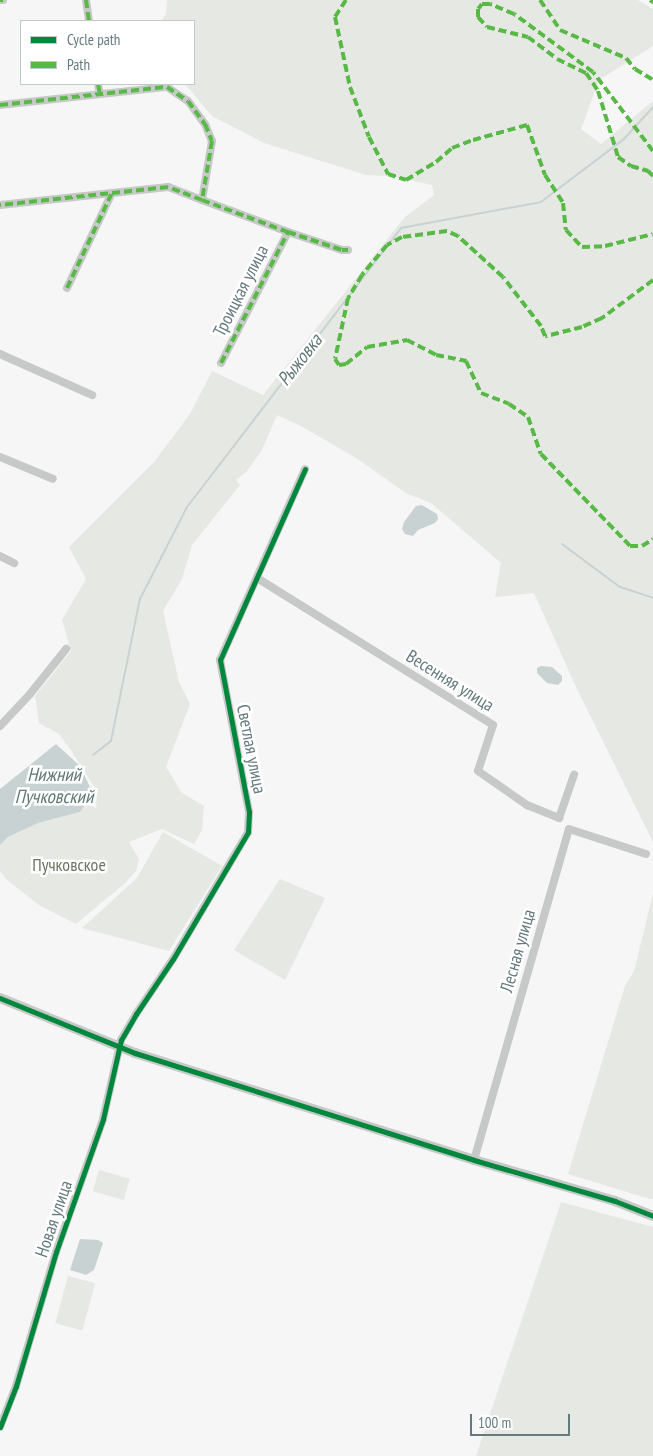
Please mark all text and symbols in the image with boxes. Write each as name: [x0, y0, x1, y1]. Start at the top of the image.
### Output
legend: [20, 20, 195, 85]
text: Cycle path: [67, 30, 120, 49]
text: Path: [67, 55, 90, 74]
street label: Троицкая улица: [209, 242, 273, 340]
water label: Рыжовка: [273, 330, 327, 390]
street label: Весенняя улица: [402, 645, 498, 717]
street label: Светлая улица: [232, 702, 270, 796]
water label: Нижний Пучковский: [15, 764, 93, 808]
park label: Пучковское: [32, 854, 106, 876]
street label: Лесная улица: [496, 907, 540, 995]
street label: Новая улица: [31, 1178, 77, 1260]
scale bar: [473, 1404, 573, 1436]
text: 100 m: [478, 1413, 511, 1432]

